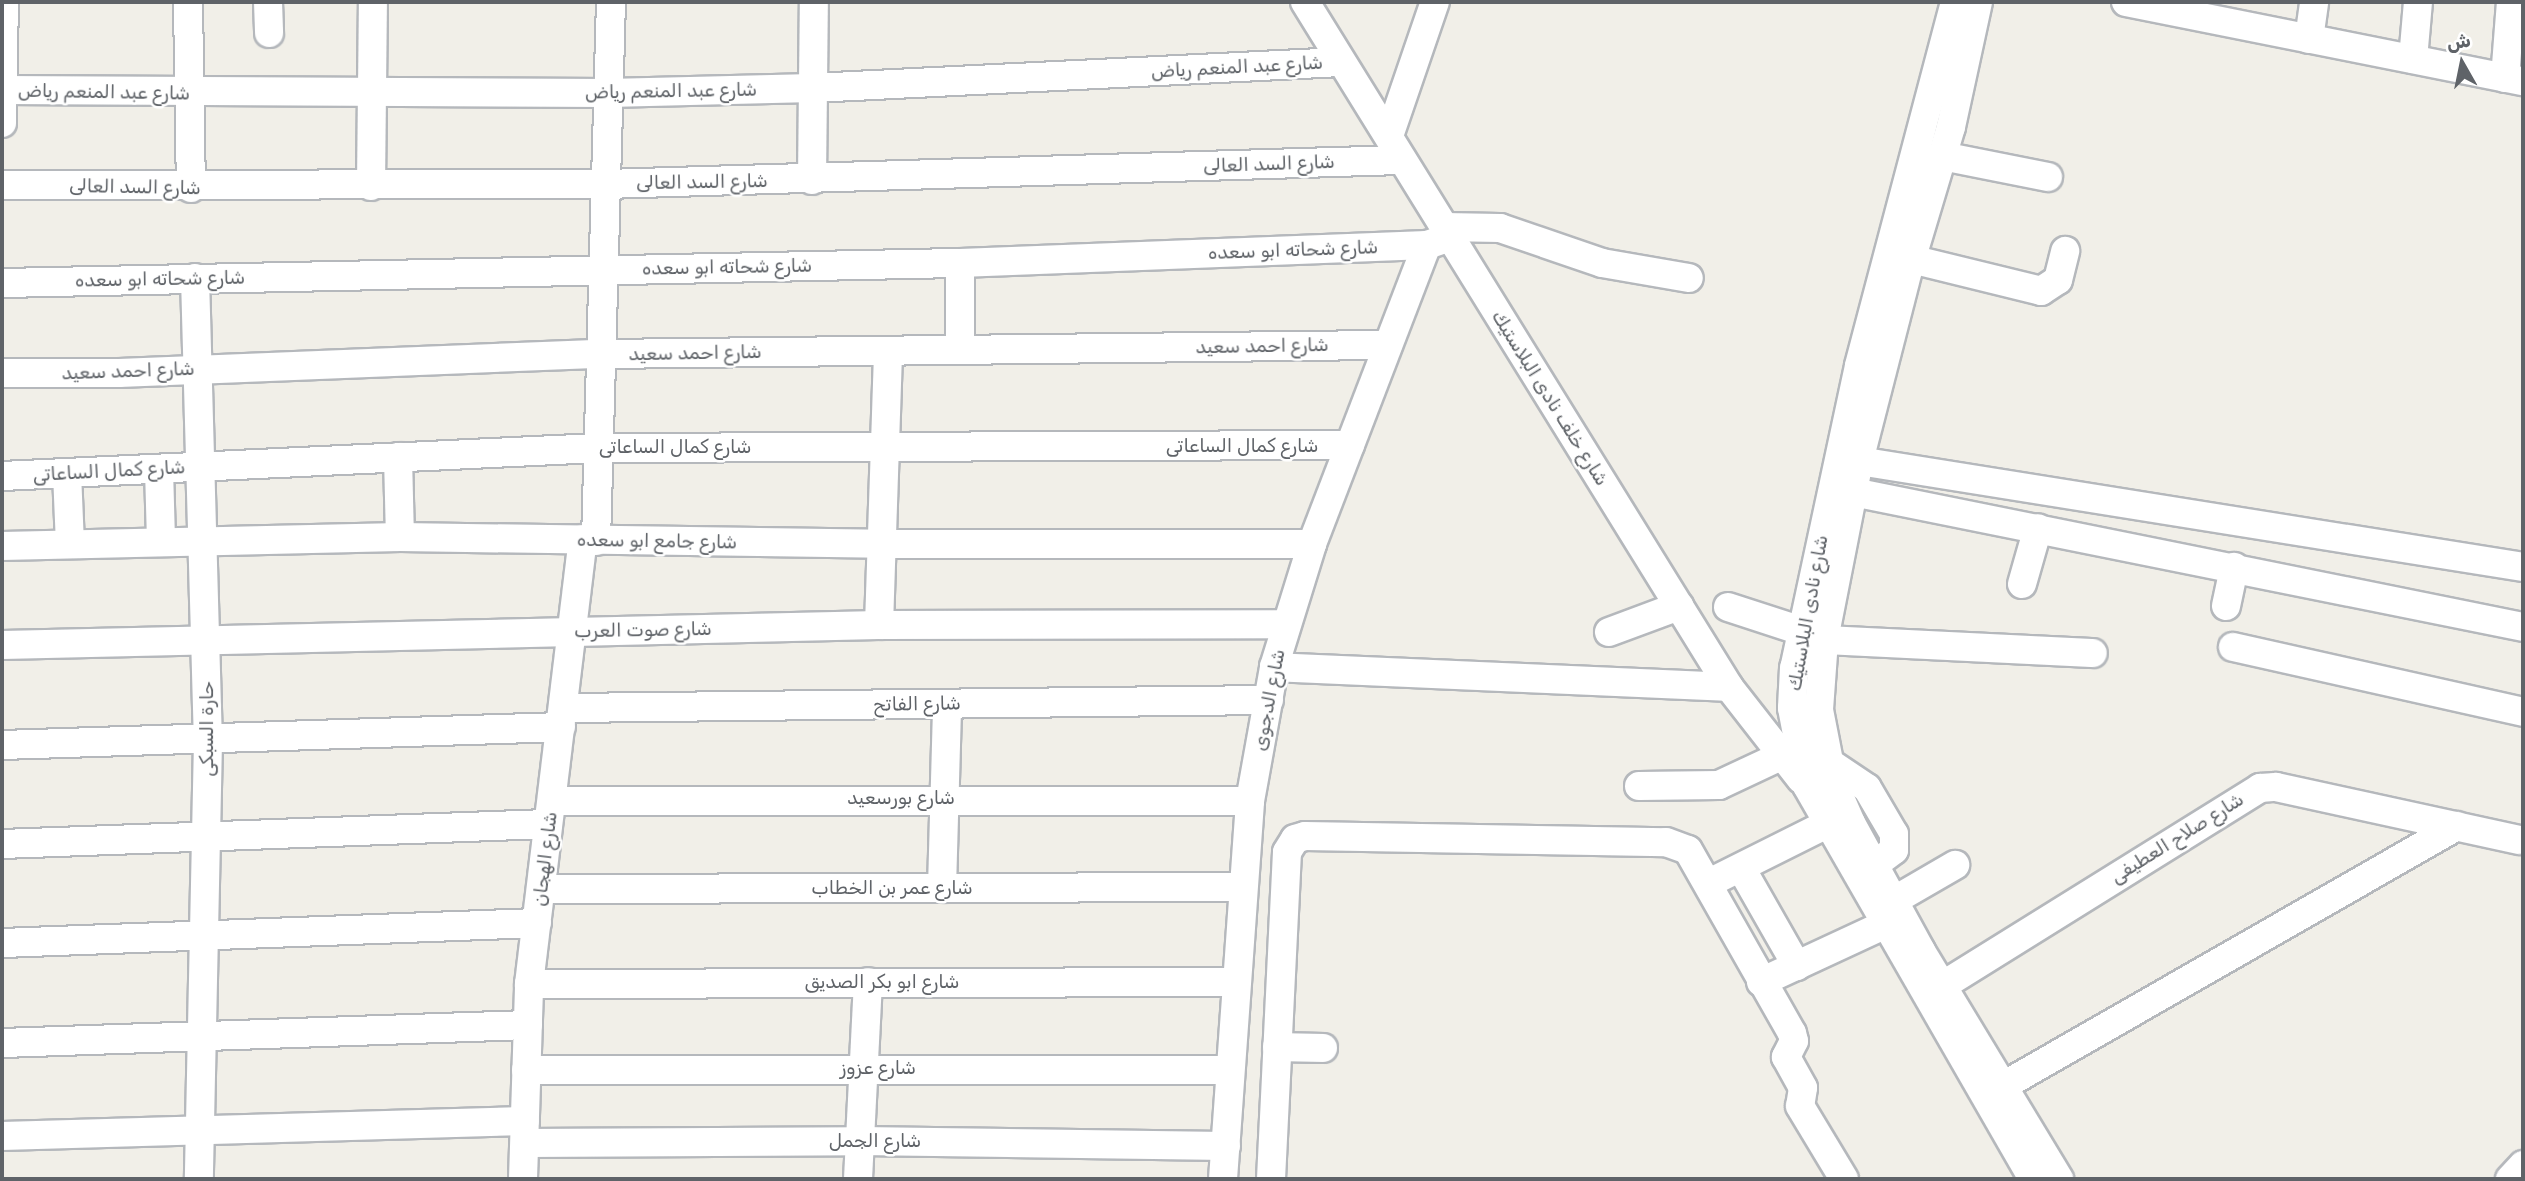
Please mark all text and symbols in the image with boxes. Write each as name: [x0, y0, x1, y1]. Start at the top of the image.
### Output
north arrow: [2427, 28, 2497, 98]
text: ش: [2445, 29, 2472, 55]
street label: شارع عبد المنعم رياض: [1150, 51, 1324, 83]
street label: شارع عبد المنعم رياض: [585, 78, 757, 104]
street label: شارع عبد المنعم رياض: [18, 79, 190, 105]
street label: شارع السد العالى: [1203, 150, 1335, 178]
street label: شارع السد العالى: [636, 169, 768, 195]
street label: شارع السد العالى: [69, 174, 201, 200]
street label: شارع شحاته ابو سعده: [1208, 236, 1378, 264]
street label: شارع شحاته ابو سعده: [642, 254, 812, 280]
street label: شارع شحاته ابو سعده: [75, 266, 245, 292]
street label: شارع خلف نادى البلاستيك: [1487, 306, 1613, 490]
street label: شارع احمد سعيد: [1195, 333, 1329, 359]
street label: شارع احمد سعيد: [628, 340, 762, 366]
street label: شارع احمد سعيد: [61, 357, 195, 385]
street label: شارع كمال الساعاتى: [1166, 435, 1318, 457]
street label: شارع كمال الساعاتى: [599, 436, 751, 458]
street label: شارع كمال الساعاتى: [32, 456, 186, 486]
street label: شارع جامع ابو سعده: [577, 528, 737, 554]
street label: شارع نادى البلاستيك: [1783, 533, 1833, 693]
street label: شارع صوت العرب: [574, 617, 712, 643]
street label: شارع الدجوى: [1248, 647, 1290, 753]
street label: حارة السبكى: [196, 681, 218, 777]
street label: شارع الفاتح: [873, 692, 961, 716]
street label: شارع بورسعيد: [847, 787, 955, 809]
street label: شارع صلاح العطيفى: [2106, 788, 2248, 888]
street label: شارع الهجان: [528, 810, 562, 908]
street label: شارع عمر بن الخطاب: [811, 877, 973, 899]
street label: شارع ابو بكر الصديق: [804, 971, 960, 993]
street label: شارع عزوز: [840, 1057, 916, 1079]
street label: شارع الجمل: [829, 1130, 921, 1152]

